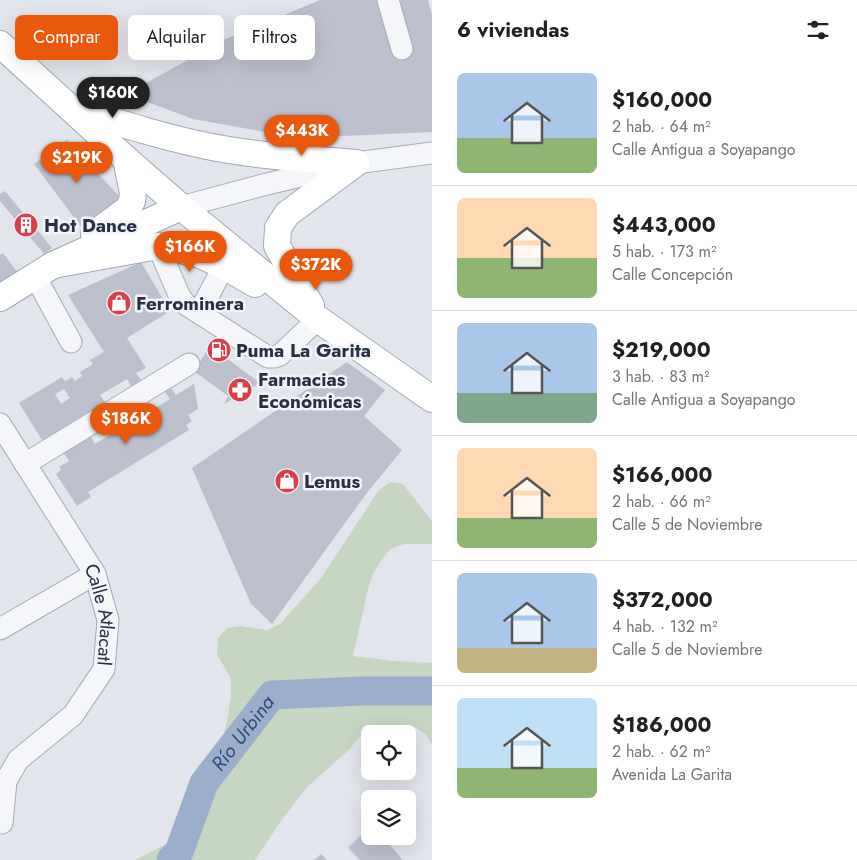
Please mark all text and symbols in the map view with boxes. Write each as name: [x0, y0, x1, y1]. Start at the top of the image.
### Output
chip: Comprar: [15, 15, 118, 60]
chip: Alquilar: [128, 15, 224, 60]
chip: Filtros: [234, 15, 315, 60]
text: 6 viviendas: [457, 15, 569, 45]
icon: filters: [804, 16, 832, 44]
pin: $160K: [78, 76, 148, 119]
text: $160K: [88, 81, 138, 104]
text: $160,000: [612, 85, 712, 115]
icon: home: [497, 93, 557, 153]
pin: $443K: [267, 114, 337, 157]
text: 2 hab. · 64 m²: [612, 115, 711, 138]
text: $443K: [275, 119, 329, 142]
text: Calle Antigua a Soyapango: [612, 138, 796, 161]
pin: $219K: [42, 142, 112, 184]
text: $219K: [52, 146, 102, 169]
text: $443,000: [612, 210, 716, 240]
building icon: Hot Dance: [13, 212, 39, 238]
place label: Hot Dance: [44, 212, 137, 239]
icon: home: [497, 218, 557, 278]
pin: $166K: [155, 230, 225, 273]
text: $166K: [165, 235, 215, 258]
text: 5 hab. · 173 m²: [612, 240, 717, 263]
pin: $372K: [281, 248, 351, 291]
text: $372K: [291, 253, 341, 276]
text: Calle Concepción: [612, 263, 733, 286]
shop icon: Ferrominera: [106, 290, 132, 316]
place label: Ferrominera: [136, 290, 244, 317]
text: $219,000: [612, 335, 711, 365]
fuel station icon: Puma La Garita: [206, 337, 232, 363]
place label: Puma La Garita: [236, 337, 371, 364]
icon: home: [497, 343, 557, 403]
text: 3 hab. · 83 m²: [612, 365, 709, 388]
place label: Farmacias Económicas: [258, 366, 362, 415]
pharmacy icon: Farmacias Económicas: [227, 377, 253, 403]
text: Calle Antigua a Soyapango: [612, 388, 796, 411]
pin: $186K: [91, 402, 161, 445]
text: $186K: [101, 407, 151, 430]
text: $166,000: [612, 460, 712, 490]
shop icon: Lemus: [274, 468, 300, 494]
place label: Lemus: [304, 468, 360, 495]
icon: home: [497, 468, 557, 528]
text: 2 hab. · 66 m²: [612, 490, 711, 513]
text: Calle 5 de Noviembre: [612, 513, 762, 536]
street label: Calle Atlacatl: [78, 558, 121, 667]
text: $372,000: [612, 585, 713, 615]
icon: home: [497, 593, 557, 653]
text: 4 hab. · 132 m²: [612, 615, 718, 638]
text: Calle 5 de Noviembre: [612, 638, 762, 661]
water label: Río Urbina: [204, 689, 281, 777]
text: $186,000: [612, 710, 711, 740]
icon: home: [497, 718, 557, 778]
map controls: [361, 725, 416, 845]
button: locate: [361, 725, 416, 780]
text: 2 hab. · 62 m²: [612, 740, 711, 763]
text: Avenida La Garita: [612, 763, 732, 786]
button: layers: [361, 790, 416, 845]

